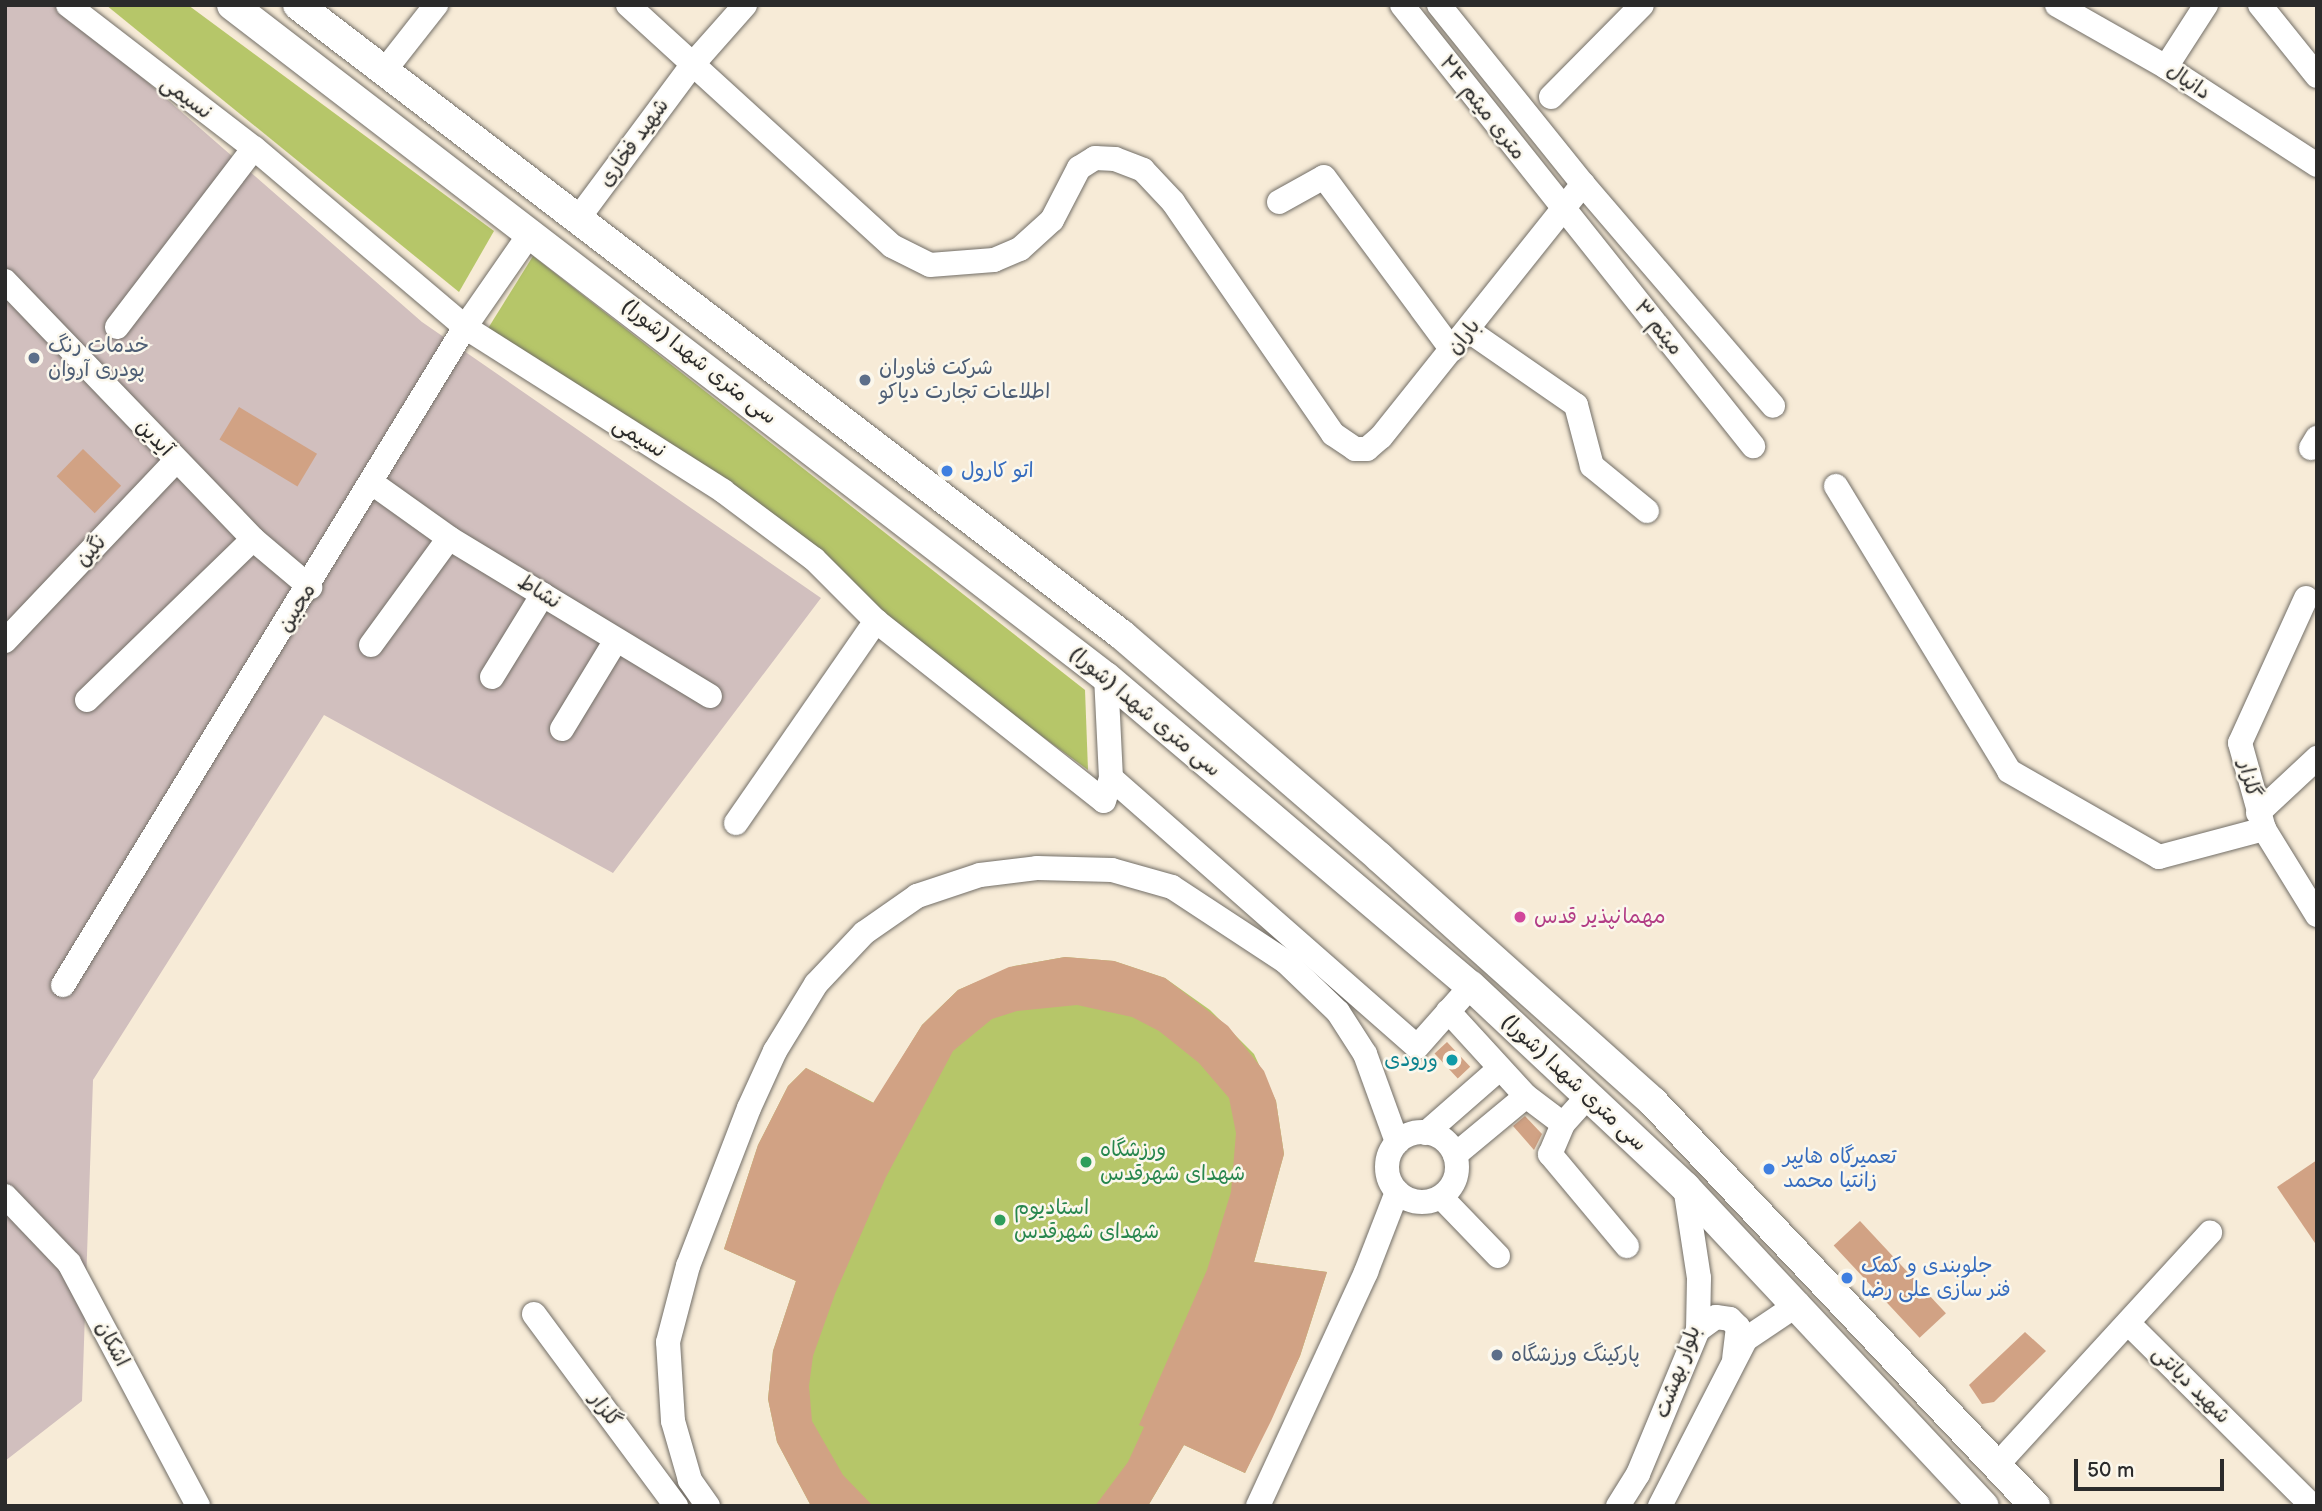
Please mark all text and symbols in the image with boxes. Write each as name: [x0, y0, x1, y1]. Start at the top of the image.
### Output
street label: ۲۴ متری میثم: [1433, 51, 1531, 165]
street label: دانیال: [2161, 58, 2215, 106]
street label: نسیمی: [155, 71, 217, 125]
street label: شهید فخاری: [593, 94, 675, 192]
street label: سی متری شهدا (شورا): [617, 294, 781, 430]
street label: میثم ۳: [1628, 295, 1688, 361]
street label: باران: [1442, 314, 1486, 360]
place label: خدمات رنگ پودری آروان: [48, 333, 149, 383]
marker: خدمات رنگ پودری آروان: [26, 350, 42, 366]
place label: شرکت فناوران اطلاعات تجارت دیاکو: [879, 355, 1050, 405]
marker: شرکت فناوران اطلاعات تجارت دیاکو: [857, 372, 873, 388]
street label: نسیمی: [608, 412, 670, 464]
street label: آیدین: [130, 414, 178, 462]
place label: اتو کارول: [961, 458, 1034, 484]
marker: اتو کارول: [939, 463, 955, 479]
street label: نگین: [70, 530, 112, 572]
street label: نشاط: [513, 569, 565, 615]
street label: محبین: [272, 579, 322, 637]
street label: سی متری شهدا (شورا): [1064, 641, 1226, 783]
street label: گلزار: [2232, 758, 2266, 800]
place label: مهمانپذیر قدس: [1534, 904, 1666, 930]
marker: مهمانپذیر قدس: [1512, 909, 1528, 925]
street label: سی متری شهدا (شورا): [1496, 1009, 1652, 1157]
place label: ورودی: [1384, 1047, 1438, 1073]
marker: ورودی: [1444, 1052, 1460, 1068]
place label: ورزشگاه شهدای شهرقدس: [1100, 1137, 1245, 1187]
place label: تعمیرگاه هایپر زانتیا محمد: [1783, 1144, 1897, 1194]
marker: ورزشگاه شهدای شهرقدس: [1078, 1154, 1094, 1170]
marker: تعمیرگاه هایپر زانتیا محمد: [1761, 1161, 1777, 1177]
place label: استادیوم شهدای شهرقدس: [1014, 1195, 1159, 1245]
marker: استادیوم شهدای شهرقدس: [992, 1212, 1008, 1228]
place label: جلوبندی و کمک فنر سازی علی رضا: [1861, 1253, 2011, 1303]
marker: جلوبندی و کمک فنر سازی علی رضا: [1839, 1270, 1855, 1286]
street label: اشکان: [90, 1317, 134, 1371]
street label: بلوار بهشت: [1650, 1322, 1706, 1422]
street label: شهید دیانتی: [2147, 1341, 2235, 1429]
place label: پارکینگ ورزشگاه: [1511, 1342, 1640, 1368]
marker: پارکینگ ورزشگاه: [1489, 1347, 1505, 1363]
street label: گلزار: [584, 1387, 626, 1433]
scale bar: [2077, 1444, 2228, 1488]
text: 50 m: [2087, 1458, 2134, 1483]

